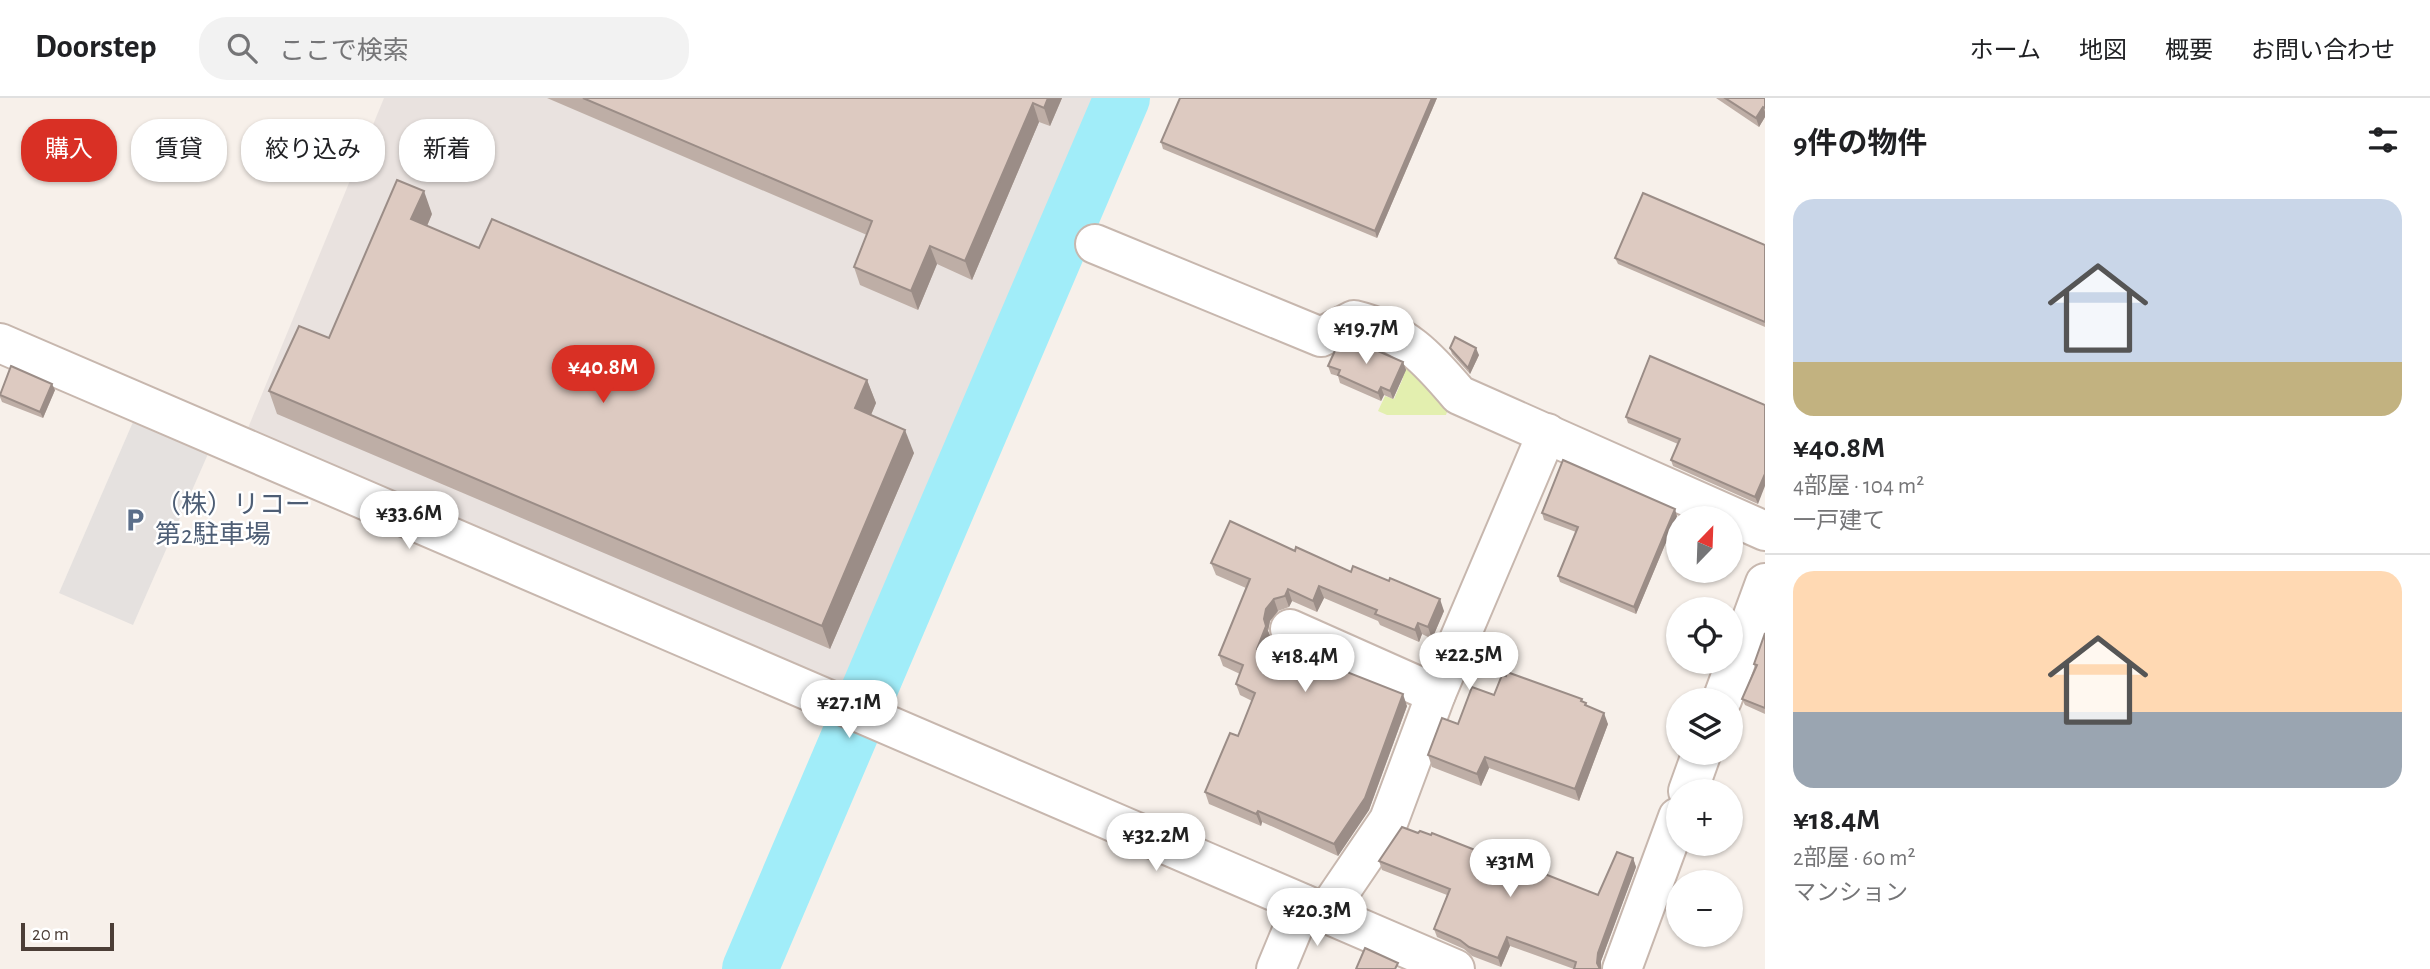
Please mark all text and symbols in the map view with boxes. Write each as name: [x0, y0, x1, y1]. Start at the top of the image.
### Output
search box: [199, 17, 689, 80]
icon: search: [223, 29, 261, 67]
text: Doorstep: [35, 31, 157, 64]
text: ここで検索: [279, 38, 409, 64]
text: ホーム: [1970, 39, 2041, 63]
text: 地図: [2079, 39, 2127, 63]
text: 概要: [2165, 39, 2213, 63]
text: お問い合わせ: [2251, 39, 2395, 63]
chip: 購入: [21, 119, 117, 182]
chip: 賃貸: [131, 119, 227, 182]
chip: 絞り込み: [241, 119, 385, 182]
chip: 新着: [399, 119, 495, 182]
icon: filters: [2364, 121, 2402, 159]
text: 9件の物件: [1793, 129, 1928, 159]
icon: home: [2035, 245, 2161, 371]
pin: ¥19.7M: [1309, 306, 1423, 366]
text: ¥19.7M: [1333, 317, 1399, 340]
pin: ¥40.8M: [546, 345, 660, 405]
text: ¥40.8M: [568, 356, 638, 379]
text: ¥40.8M: [1793, 433, 1885, 463]
text: 4部屋 · 104 m²: [1793, 475, 1924, 498]
place label: （株）リコー 第2駐車場: [155, 490, 311, 548]
pin: ¥33.6M: [352, 491, 466, 551]
text: ¥33.6M: [376, 502, 442, 525]
parking icon: （株）リコー 第2駐車場: [121, 506, 149, 534]
north arrow: [1666, 506, 1743, 583]
map controls: [1666, 506, 1743, 947]
text: 一戸建て: [1793, 510, 1885, 533]
button: locate: [1666, 597, 1743, 674]
icon: home: [2035, 617, 2161, 743]
pin: ¥22.5M: [1412, 632, 1526, 692]
pin: ¥18.4M: [1248, 634, 1362, 694]
text: ¥22.5M: [1435, 643, 1503, 666]
text: ¥18.4M: [1272, 645, 1338, 668]
pin: ¥27.1M: [792, 680, 906, 740]
button: layers: [1666, 688, 1743, 765]
text: ¥27.1M: [817, 691, 881, 714]
button: +: [1666, 779, 1743, 856]
text: ¥18.4M: [1793, 805, 1880, 835]
pin: ¥32.2M: [1099, 814, 1213, 873]
text: ¥32.2M: [1122, 824, 1190, 847]
pin: ¥31M: [1469, 840, 1551, 899]
text: 2部屋 · 60 m²: [1793, 847, 1916, 870]
text: ¥31M: [1486, 850, 1534, 873]
button: −: [1666, 870, 1743, 947]
text: マンション: [1793, 882, 1908, 905]
pin: ¥20.3M: [1260, 888, 1374, 948]
text: ¥20.3M: [1283, 899, 1351, 922]
scale bar: [21, 920, 114, 952]
text: 20 m: [32, 925, 69, 944]

